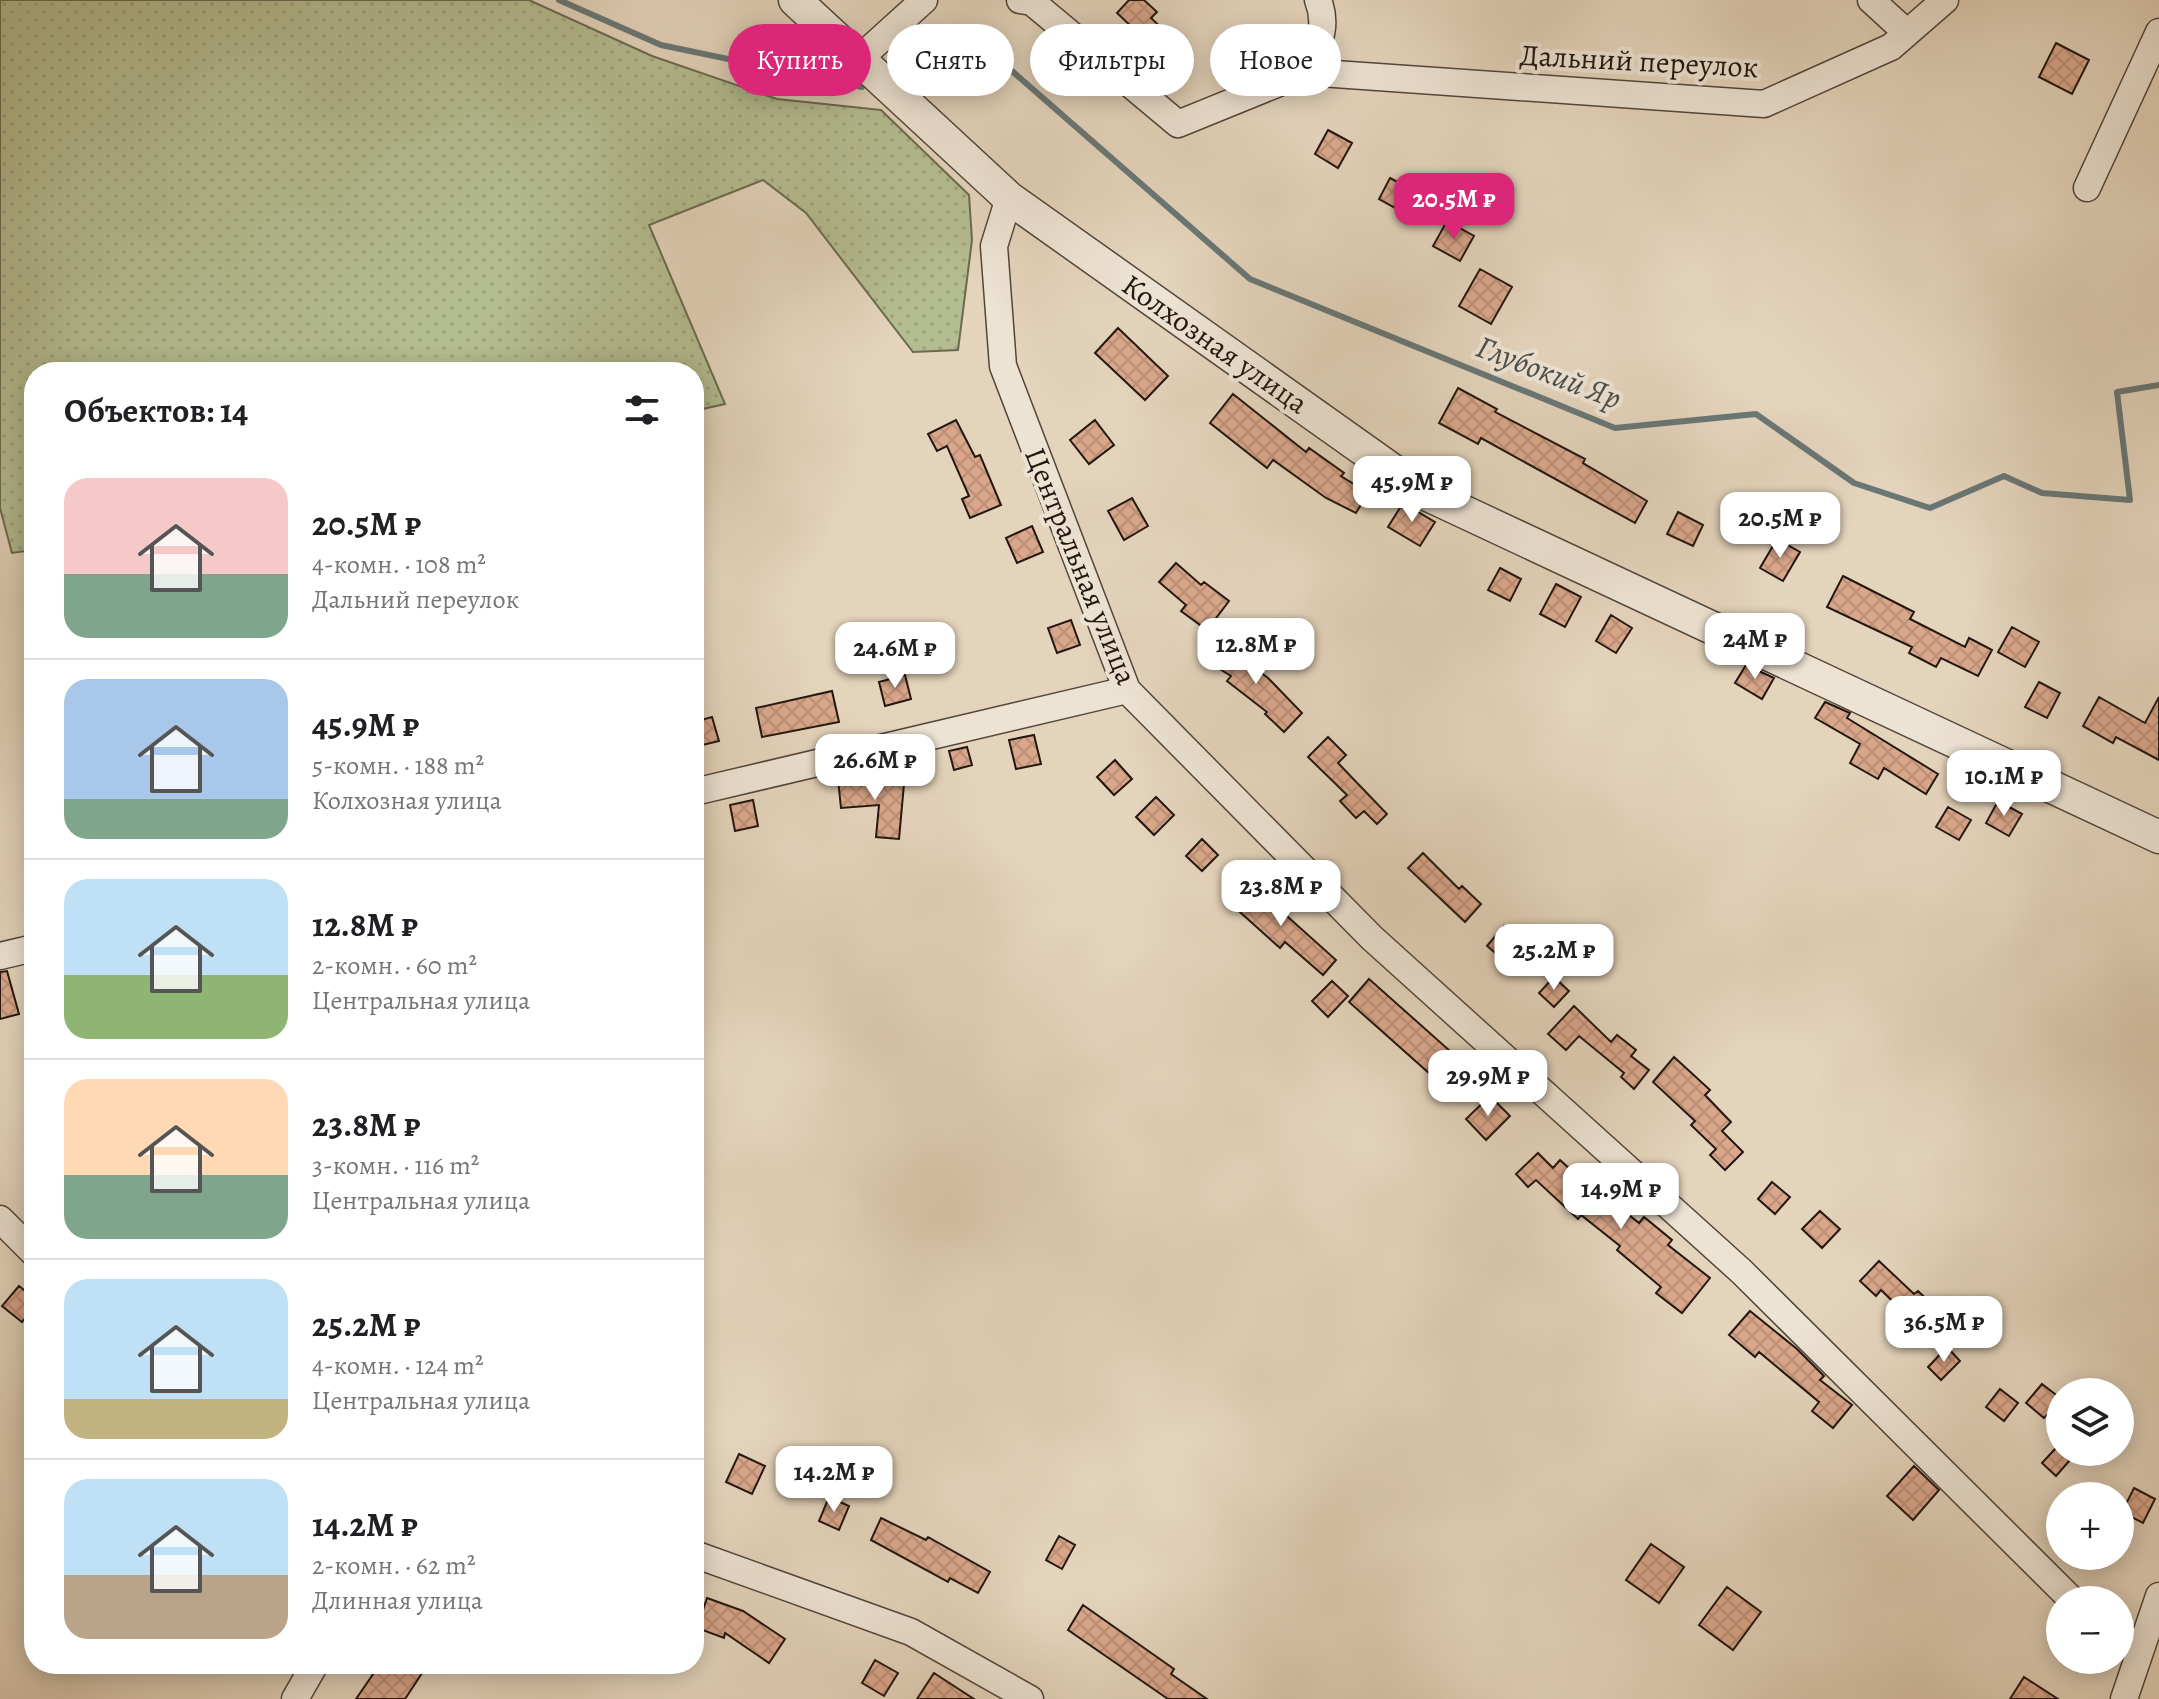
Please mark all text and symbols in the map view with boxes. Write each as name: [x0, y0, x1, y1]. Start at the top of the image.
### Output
chip: Купить: [728, 24, 871, 96]
chip: Снять: [887, 24, 1014, 96]
chip: Фильтры: [1030, 24, 1194, 96]
chip: Новое: [1210, 24, 1341, 96]
street label: Дальний переулок: [1519, 35, 1759, 87]
pin: 20.5M ₽: [1380, 173, 1528, 241]
text: 20.5M ₽: [1412, 181, 1496, 216]
street label: Колхозная улица: [1114, 265, 1316, 423]
water label: Глубокий Яр: [1470, 324, 1628, 420]
text: Объектов: 14: [64, 387, 248, 434]
icon: filters: [620, 388, 664, 432]
street label: Центральная улица: [1015, 442, 1147, 690]
pin: 45.9M ₽: [1338, 456, 1486, 524]
text: 45.9M ₽: [1371, 464, 1453, 499]
pin: 20.5M ₽: [1706, 492, 1854, 560]
text: 20.5M ₽: [312, 500, 421, 547]
text: 20.5M ₽: [1738, 500, 1822, 535]
icon: home: [128, 510, 224, 606]
text: 4-комн. · 108 m²: [312, 547, 486, 582]
text: Дальний переулок: [312, 582, 519, 617]
pin: 24M ₽: [1699, 613, 1811, 681]
pin: 12.8M ₽: [1182, 618, 1330, 686]
text: 24M ₽: [1723, 621, 1787, 656]
pin: 24.6M ₽: [821, 622, 969, 690]
text: 12.8M ₽: [1215, 626, 1297, 661]
text: 24.6M ₽: [853, 630, 937, 665]
text: 45.9M ₽: [312, 701, 419, 748]
icon: home: [128, 711, 224, 807]
pin: 26.6M ₽: [801, 734, 949, 802]
text: 26.6M ₽: [833, 742, 917, 777]
text: 5-комн. · 188 m²: [312, 748, 484, 783]
pin: 10.1M ₽: [1930, 750, 2078, 818]
text: 10.1M ₽: [1965, 758, 2043, 793]
text: Колхозная улица: [312, 783, 502, 818]
pin: 23.8M ₽: [1207, 860, 1355, 928]
text: 23.8M ₽: [1240, 868, 1322, 903]
text: 12.8M ₽: [312, 901, 418, 948]
icon: home: [128, 911, 224, 1007]
pin: 25.2M ₽: [1480, 924, 1628, 992]
text: 25.2M ₽: [1513, 932, 1595, 967]
text: 2-комн. · 60 m²: [312, 948, 477, 983]
text: Центральная улица: [312, 983, 530, 1018]
pin: 29.9M ₽: [1414, 1050, 1562, 1118]
text: 29.9M ₽: [1446, 1058, 1530, 1093]
text: 23.8M ₽: [312, 1101, 421, 1148]
icon: home: [128, 1111, 224, 1207]
text: 3-комн. · 116 m²: [312, 1148, 479, 1183]
pin: 14.9M ₽: [1547, 1163, 1695, 1231]
text: 14.9M ₽: [1581, 1171, 1661, 1206]
text: Центральная улица: [312, 1183, 530, 1218]
pin: 36.5M ₽: [1870, 1296, 2018, 1364]
text: 25.2M ₽: [312, 1301, 421, 1348]
text: 36.5M ₽: [1903, 1304, 1985, 1339]
icon: home: [128, 1311, 224, 1407]
text: 4-комн. · 124 m²: [312, 1348, 484, 1383]
map controls: [2046, 1378, 2134, 1674]
button: layers: [2046, 1378, 2134, 1466]
text: Центральная улица: [312, 1383, 530, 1418]
pin: 14.2M ₽: [760, 1446, 908, 1514]
text: 14.2M ₽: [794, 1454, 874, 1489]
button: +: [2046, 1482, 2134, 1570]
text: 14.2M ₽: [312, 1501, 418, 1548]
icon: home: [128, 1511, 224, 1607]
text: 2-комн. · 62 m²: [312, 1548, 475, 1583]
text: Длинная улица: [312, 1583, 483, 1618]
button: −: [2046, 1586, 2134, 1674]

